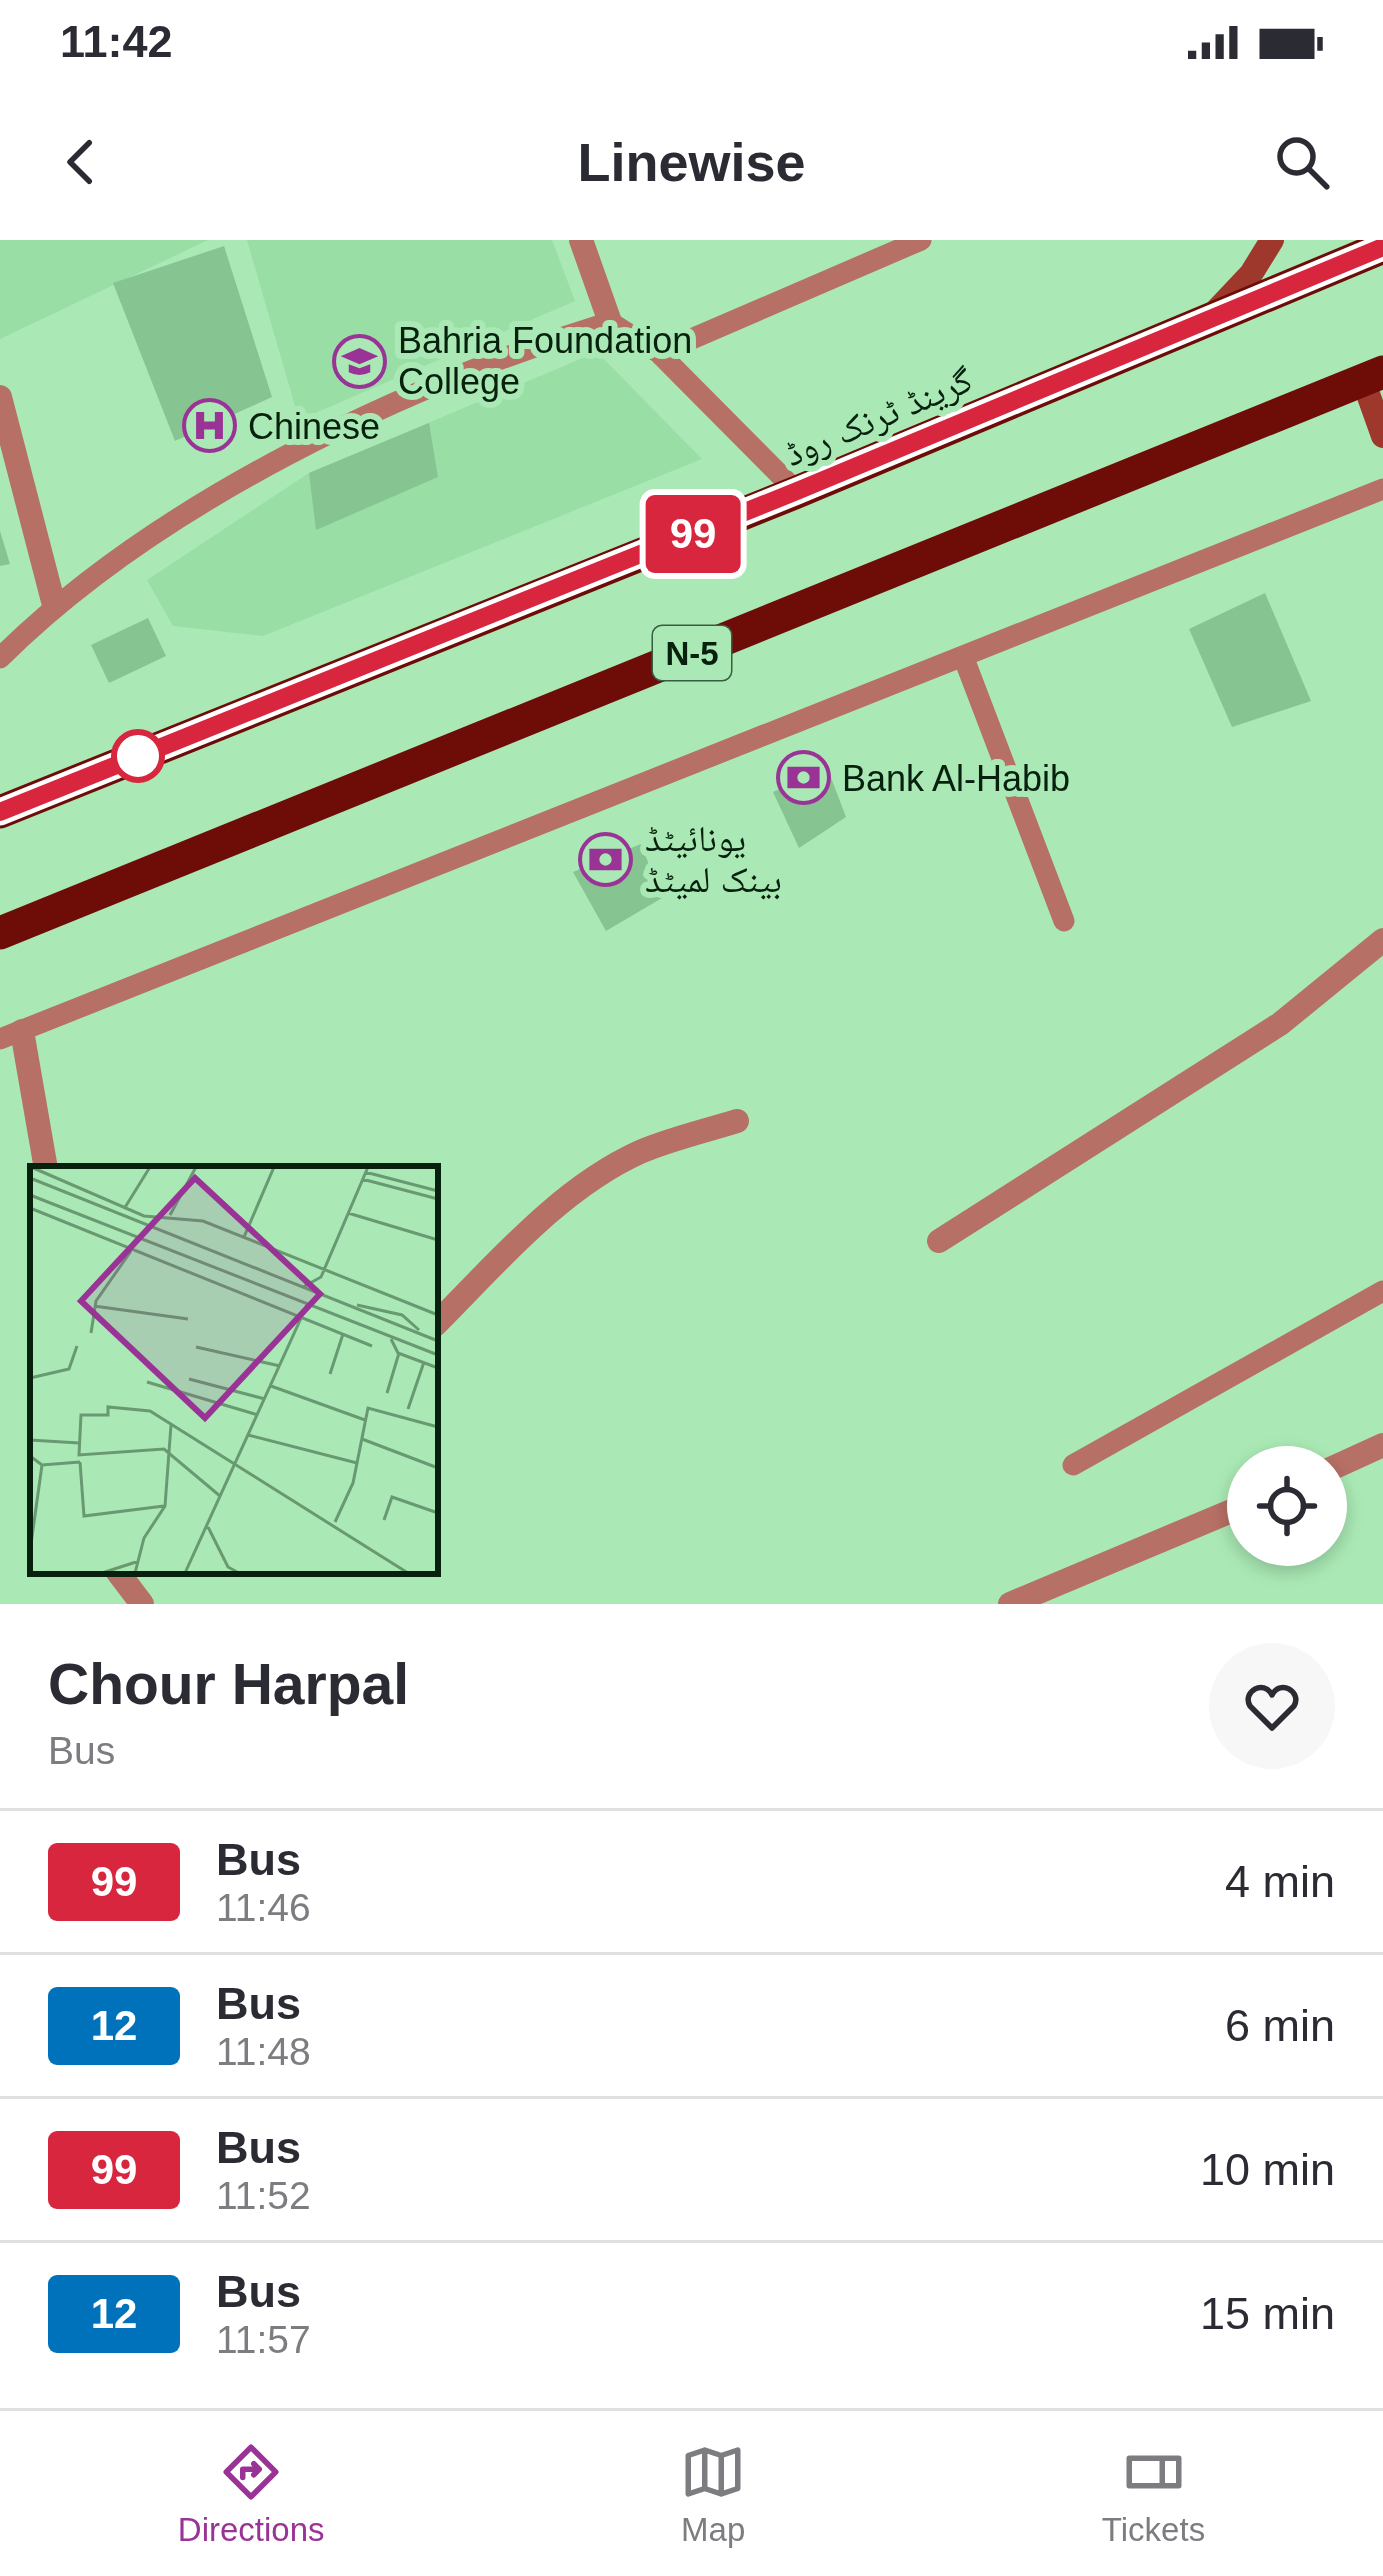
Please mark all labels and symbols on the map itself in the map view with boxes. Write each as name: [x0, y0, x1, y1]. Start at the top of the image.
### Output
place label: Bahria Foundation College: [398, 320, 692, 402]
school or university icon: Bahria Foundation College: [331, 333, 387, 389]
street label: گرینڈ ٹرنک روڈ: [778, 359, 978, 474]
hospital icon: Chinese: [181, 398, 237, 454]
place label: Chinese: [248, 406, 380, 447]
line badge: 99: [639, 495, 747, 573]
road number: N-5: [653, 626, 731, 680]
unlabelled marker: [113, 731, 163, 781]
bank icon: Bank Al-Habib: [775, 750, 831, 806]
place label: Bank Al-Habib: [842, 758, 1070, 799]
place label: یونائیٹڈ بینک لمیٹڈ: [645, 818, 782, 900]
bank icon: یونائیٹڈ بینک لمیٹڈ: [578, 831, 634, 887]
inset map: [30, 1166, 438, 1574]

